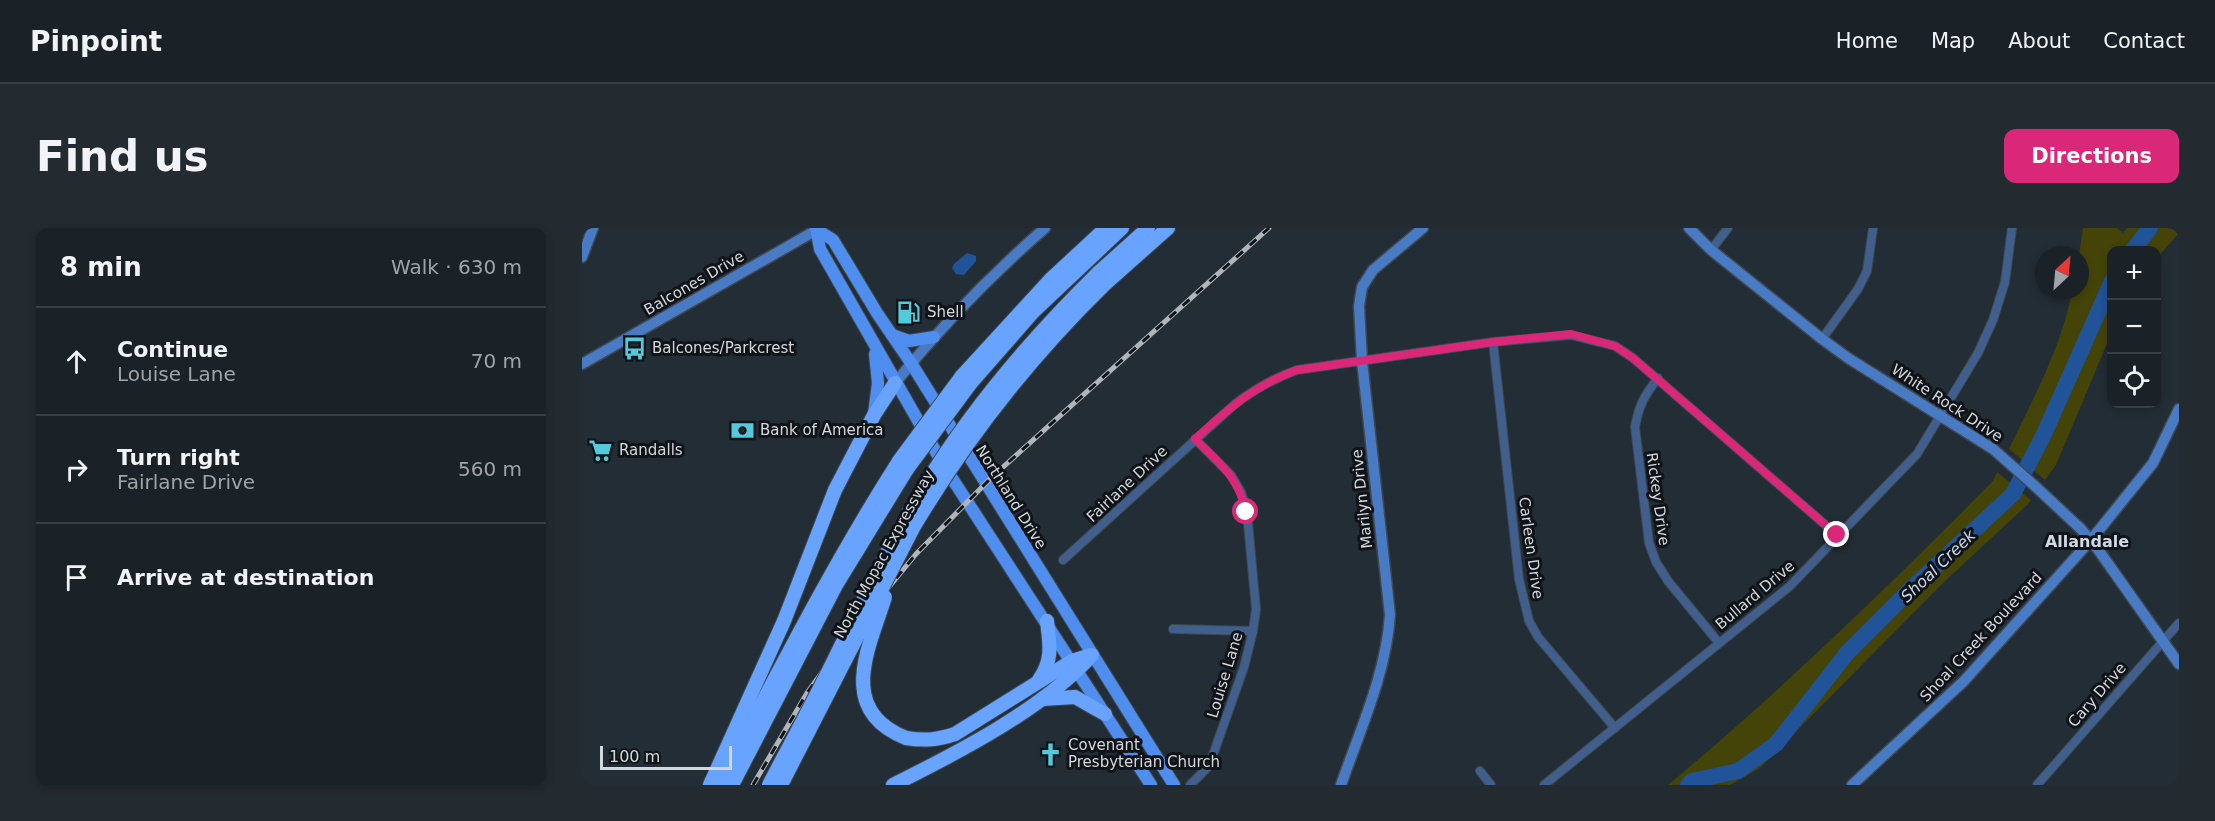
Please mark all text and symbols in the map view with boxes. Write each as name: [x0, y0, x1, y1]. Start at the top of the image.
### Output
text: Pinpoint: [30, 25, 162, 58]
text: Home: [1836, 29, 1898, 53]
text: Map: [1931, 29, 1975, 53]
text: About: [2008, 29, 2070, 53]
text: Contact: [2103, 29, 2185, 53]
button: Directions: [2004, 129, 2179, 183]
text: Find us: [36, 132, 209, 181]
north arrow: [2035, 246, 2089, 300]
map controls: [2107, 246, 2161, 408]
button: +: [2107, 246, 2161, 300]
street label: Balcones Drive: [641, 247, 747, 319]
text: 8 min: [60, 252, 142, 282]
text: Walk · 630 m: [391, 255, 522, 279]
fuel station icon: Shell: [896, 299, 922, 325]
button: −: [2107, 300, 2161, 354]
place label: Shell: [927, 303, 964, 321]
bus stop icon: Balcones/Parkcrest: [621, 335, 647, 361]
text: Continue: [117, 337, 228, 362]
place label: Balcones/Parkcrest: [652, 339, 794, 357]
icon: ahead: [60, 345, 93, 378]
text: 70 m: [471, 349, 522, 373]
button: locate: [2107, 354, 2161, 408]
street label: White Rock Drive: [1888, 360, 2006, 446]
text: Louise Lane: [117, 362, 236, 386]
bank icon: Bank of America: [729, 417, 755, 443]
place label: Bank of America: [760, 421, 884, 439]
supermarket icon: Randalls: [588, 437, 614, 463]
place label: Randalls: [619, 441, 683, 459]
street label: Northland Drive: [972, 442, 1050, 552]
street label: Fairlane Drive: [1083, 442, 1171, 526]
text: Turn right: [117, 445, 240, 470]
street label: Marilyn Drive: [1348, 448, 1376, 550]
street label: Rickey Drive: [1643, 451, 1673, 547]
icon: right: [60, 453, 93, 486]
text: 560 m: [458, 457, 522, 481]
street label: North Mopac Expressway: [830, 467, 938, 641]
text: Fairlane Drive: [117, 470, 255, 494]
street label: Carleen Drive: [1515, 496, 1547, 600]
route start: [1232, 498, 1258, 524]
route end: [1823, 521, 1849, 547]
water label: Shoal Creek: [1897, 525, 1980, 606]
district label: Allandale: [2045, 532, 2129, 551]
street label: Bullard Drive: [1712, 557, 1798, 633]
icon: arrive: [60, 561, 93, 594]
text: Arrive at destination: [117, 565, 374, 590]
street label: Shoal Creek Boulevard: [1916, 569, 2046, 705]
street label: Louise Lane: [1203, 630, 1247, 720]
street label: Cary Drive: [2064, 659, 2130, 731]
place label: Covenant Presbyterian Church: [1068, 736, 1220, 771]
church icon: Covenant Presbyterian Church: [1037, 741, 1063, 767]
scale bar: [600, 743, 732, 770]
text: 100 m: [609, 747, 660, 766]

